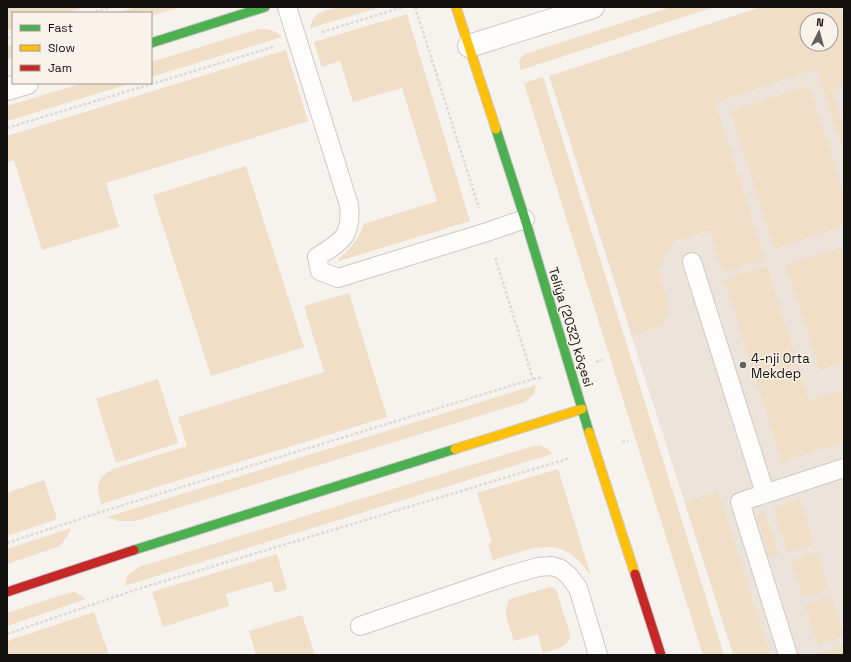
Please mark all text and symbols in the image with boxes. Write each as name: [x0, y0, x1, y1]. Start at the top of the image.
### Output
legend: [12, 12, 152, 84]
north arrow: [799, 12, 839, 52]
text: N: [816, 15, 824, 29]
text: Fast: [48, 20, 73, 36]
text: Slow: [48, 40, 75, 56]
text: Jam: [48, 60, 72, 76]
street label: Teliýa (2032) köçesi: [545, 265, 597, 389]
place label: 4-nji Orta Mekdep: [751, 350, 810, 382]
marker: 4-nji Orta Mekdep: [738, 360, 748, 370]

